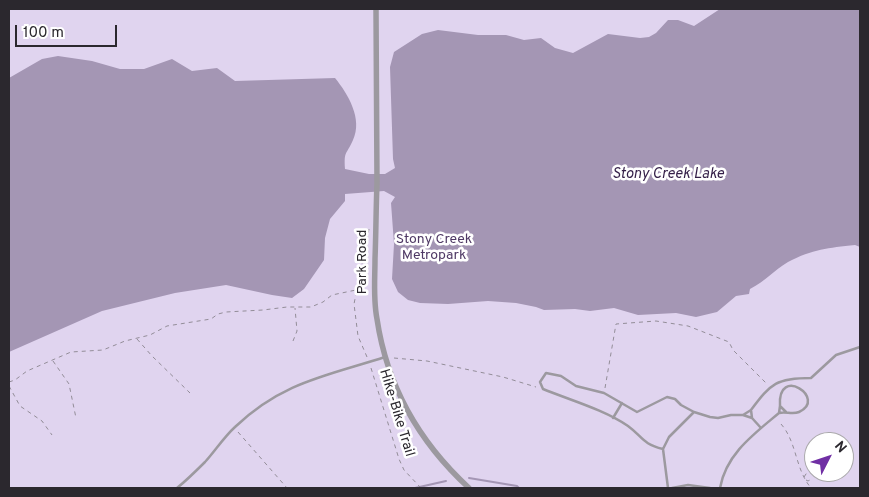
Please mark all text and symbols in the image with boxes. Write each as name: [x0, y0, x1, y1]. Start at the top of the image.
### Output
scale bar: [18, 15, 120, 47]
text: 100 m: [23, 24, 64, 43]
water label: Stony Creek Lake: [612, 166, 724, 184]
street label: Park Road: [355, 230, 371, 294]
park label: Stony Creek Metropark: [396, 232, 472, 264]
street label: Hike-Bike Trail: [375, 367, 417, 459]
north arrow: [804, 432, 854, 482]
text: N: [830, 438, 850, 457]

